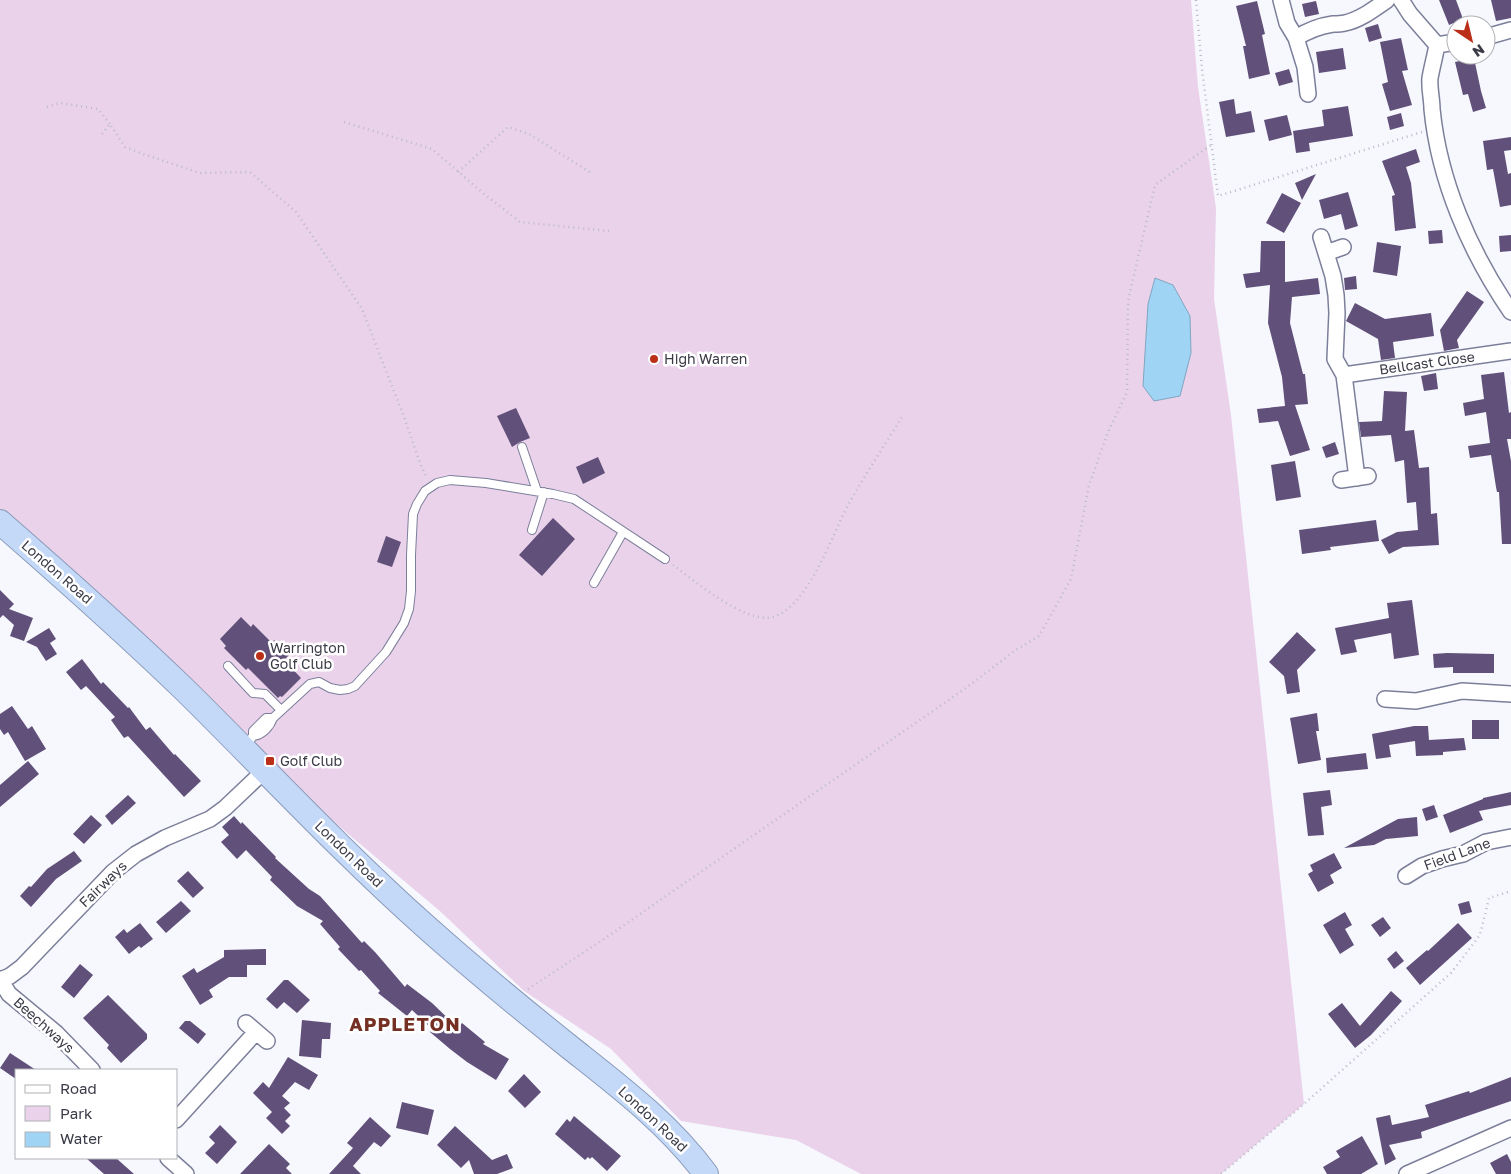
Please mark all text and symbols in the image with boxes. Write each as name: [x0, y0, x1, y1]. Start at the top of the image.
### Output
north arrow: [1446, 15, 1496, 65]
text: N: [1470, 41, 1488, 61]
street label: Bellcast Close: [1378, 347, 1476, 378]
place label: High Warren: [664, 350, 747, 367]
marker: High Warren: [648, 353, 660, 365]
street label: London Road: [18, 536, 96, 607]
place label: Warrington Golf Club: [270, 639, 345, 672]
marker: Warrington Golf Club: [254, 650, 266, 662]
place label: Golf Club: [280, 752, 342, 769]
marker: Golf Club: [264, 755, 276, 767]
street label: London Road: [312, 817, 387, 890]
street label: Field Lane: [1421, 834, 1492, 873]
street label: Fairways: [75, 857, 130, 910]
street label: Beechways: [11, 993, 78, 1056]
district label: APPLETON: [349, 1012, 461, 1035]
legend: [15, 1069, 178, 1159]
text: Road: [60, 1079, 97, 1097]
street label: London Road: [615, 1082, 691, 1155]
text: Park: [60, 1104, 93, 1122]
text: Water: [60, 1129, 103, 1147]

